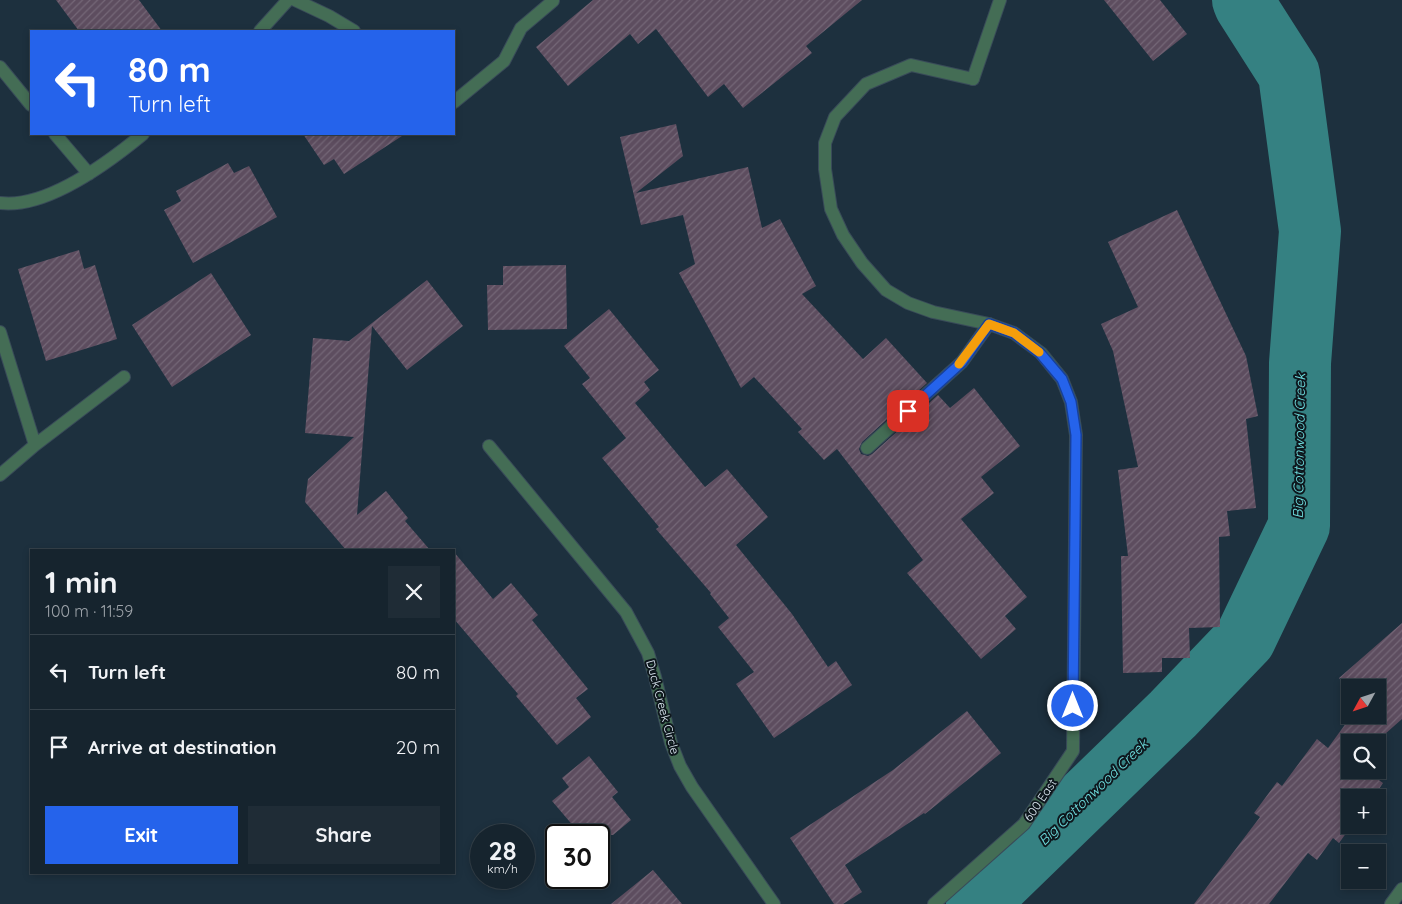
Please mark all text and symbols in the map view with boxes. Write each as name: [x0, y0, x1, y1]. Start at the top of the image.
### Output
text: 80 m: [128, 47, 211, 91]
icon: left: [45, 50, 110, 115]
text: Turn left: [128, 90, 211, 118]
water label: Big Cottonwood Creek: [1289, 372, 1309, 519]
pin: [887, 390, 929, 432]
icon: arrive: [894, 397, 922, 425]
text: 1 min: [45, 563, 118, 601]
button: close: [388, 566, 440, 618]
text: 100 m · 11:59: [45, 601, 133, 621]
icon: left: [45, 658, 73, 686]
street label: Duck Creek Circle: [643, 658, 683, 756]
text: Turn left: [88, 660, 166, 684]
text: 80 m: [396, 660, 440, 684]
position arrow: [1046, 679, 1098, 731]
north arrow: [1341, 679, 1386, 724]
map controls: [1341, 679, 1386, 889]
icon: arrive: [45, 733, 73, 761]
water label: Big Cottonwood Creek: [1034, 734, 1153, 849]
button: search: [1341, 734, 1386, 779]
text: Arrive at destination: [88, 735, 277, 759]
text: 20 m: [396, 735, 440, 759]
street label: 600 East: [1020, 776, 1060, 824]
button: +: [1341, 789, 1386, 834]
button: Exit: [45, 806, 238, 864]
button: Share: [248, 806, 440, 864]
speed limit sign: 30: [545, 824, 610, 889]
text: 28: [489, 835, 516, 866]
button: −: [1341, 844, 1386, 889]
text: km/h: [487, 861, 518, 876]

